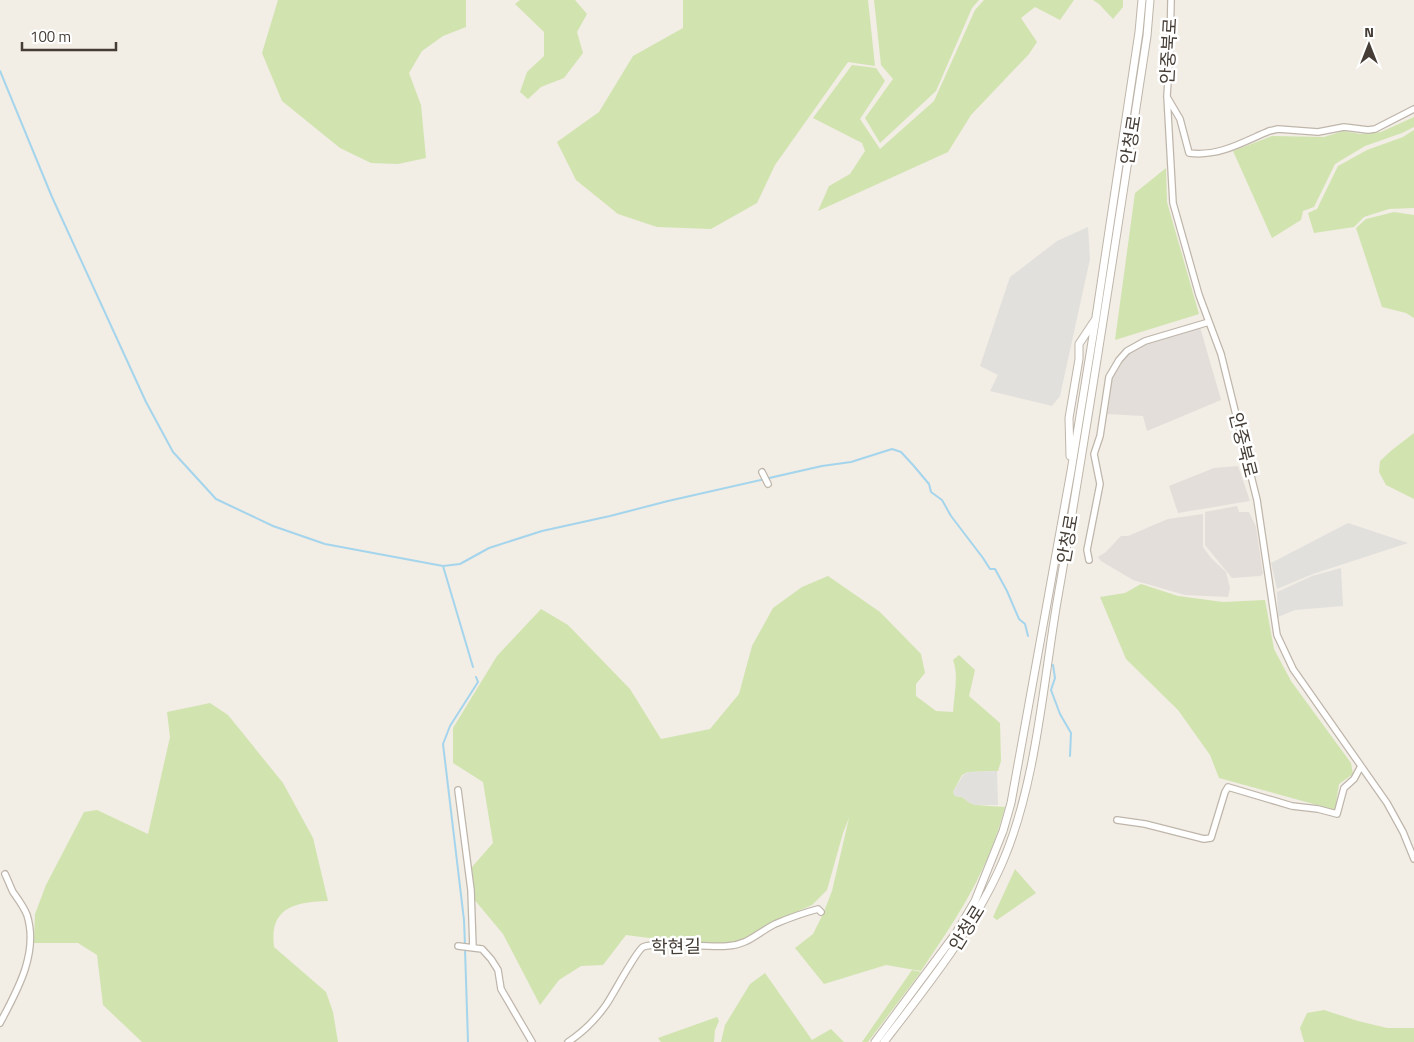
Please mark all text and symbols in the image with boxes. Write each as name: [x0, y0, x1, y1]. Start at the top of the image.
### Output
street label: 안중북로: [1153, 17, 1184, 85]
scale bar: [22, 20, 116, 52]
north arrow: [1344, 20, 1394, 70]
text: N: [1364, 21, 1374, 42]
text: 100 m: [30, 25, 71, 48]
street label: 안청로: [1113, 113, 1148, 167]
street label: 안중북로: [1222, 409, 1265, 480]
street label: 안청로: [1050, 512, 1085, 566]
street label: 안청로: [942, 900, 991, 956]
street label: 학현길: [651, 933, 701, 960]

